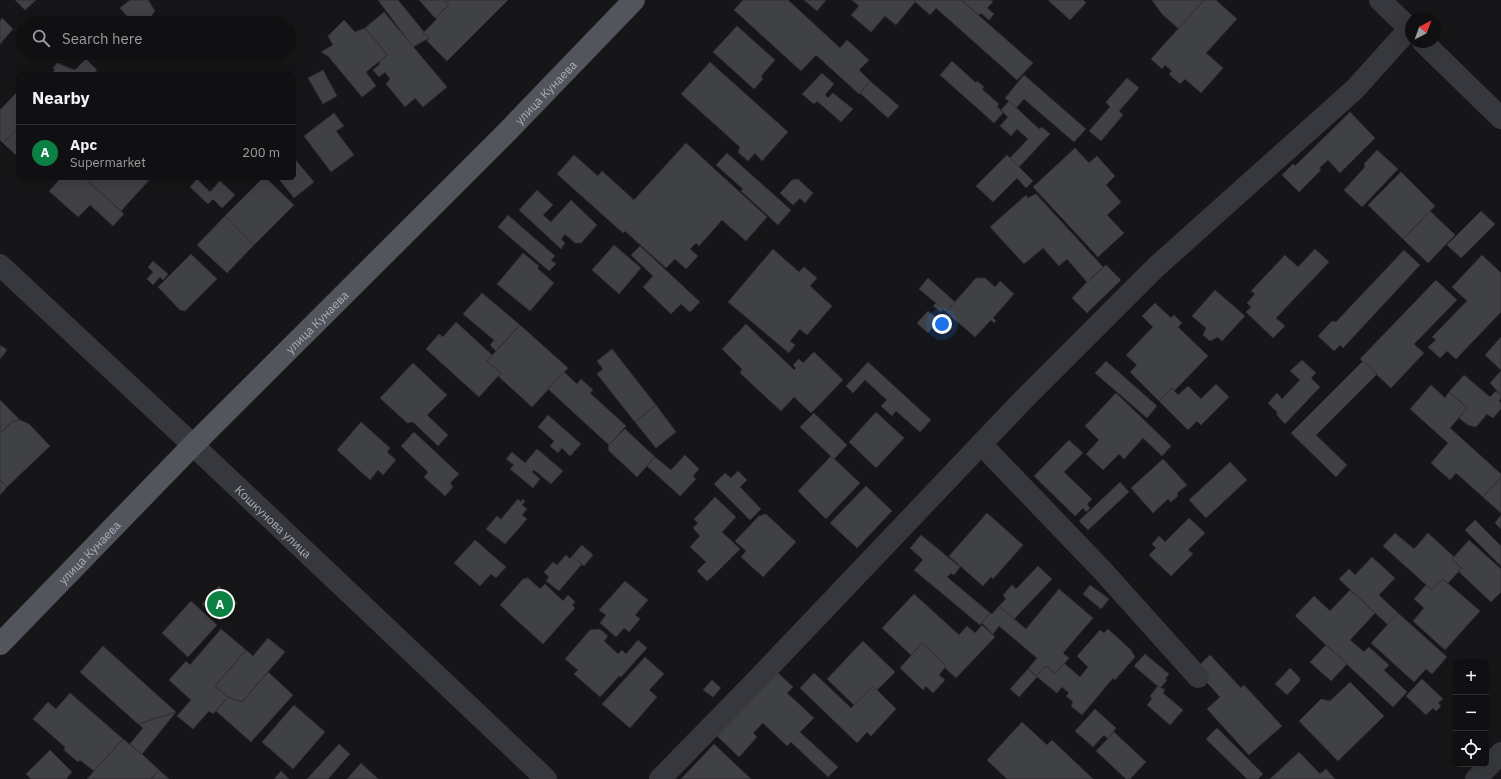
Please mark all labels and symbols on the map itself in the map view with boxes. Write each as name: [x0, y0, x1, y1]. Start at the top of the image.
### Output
north arrow: [1405, 12, 1441, 48]
street label: улица Кунаева: [511, 57, 580, 127]
street label: улица Кунаева: [282, 287, 352, 356]
your location: [932, 314, 952, 334]
street label: Кошкунова улица: [232, 482, 315, 561]
street label: улица Кунаева: [55, 517, 124, 587]
pin: A: [207, 589, 233, 619]

